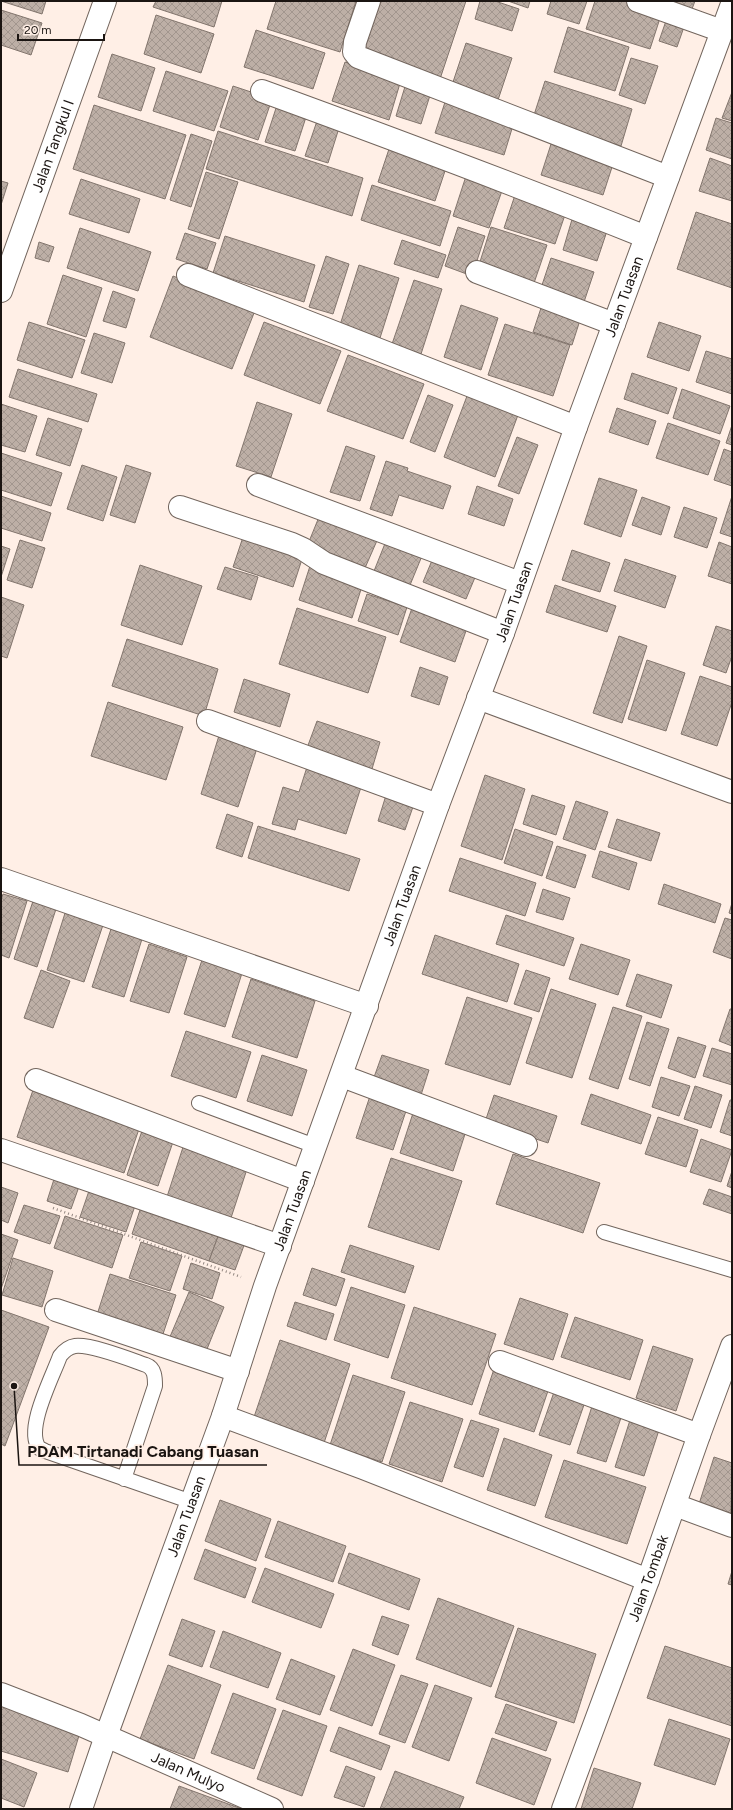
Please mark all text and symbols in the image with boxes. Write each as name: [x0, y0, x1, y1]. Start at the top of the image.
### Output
scale bar: [18, 16, 104, 42]
text: 20 m: [24, 23, 52, 37]
street label: Jalan Tangkul I: [28, 97, 78, 195]
street label: Jalan Tuasan: [601, 254, 647, 340]
street label: Jalan Tuasan: [491, 558, 537, 645]
street label: Jalan Tuasan: [379, 862, 425, 948]
street label: Jalan Tuasan: [269, 1167, 315, 1253]
callout: PDAM Tirtanadi Cabang Tuasan: [19, 1437, 267, 1465]
text: PDAM Tirtanadi Cabang Tuasan: [27, 1442, 259, 1461]
street label: Jalan Tuasan: [163, 1473, 209, 1559]
street label: Jalan Tombak: [624, 1532, 672, 1624]
street label: Jalan Mulyo: [148, 1748, 228, 1796]

